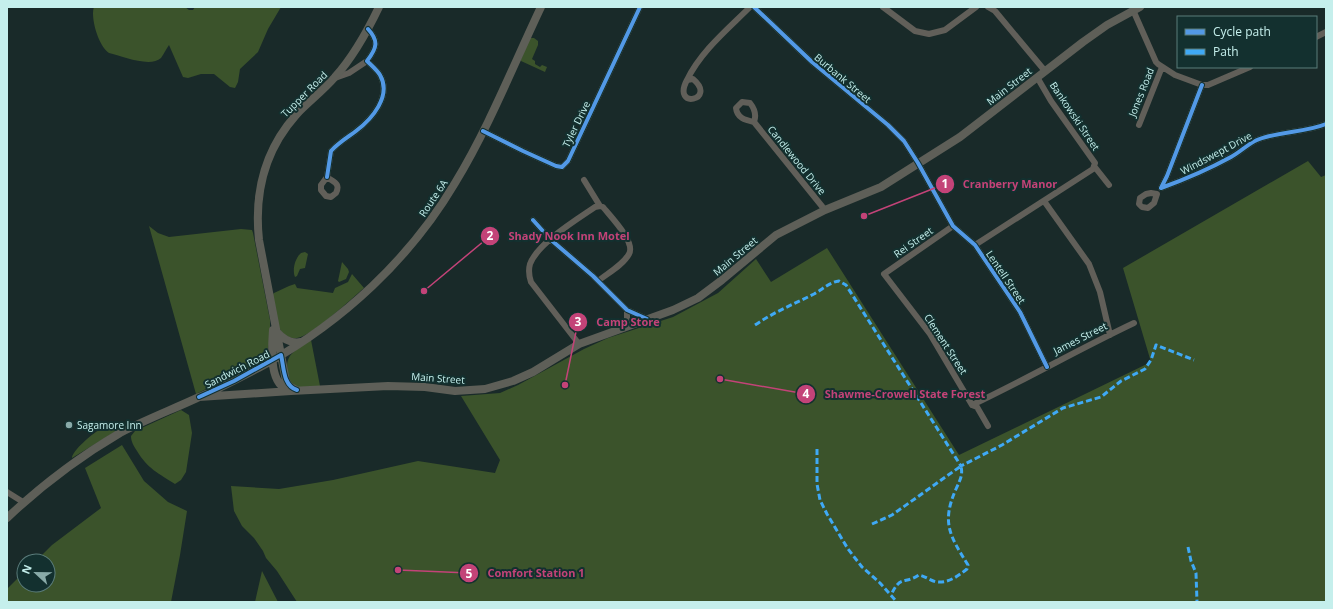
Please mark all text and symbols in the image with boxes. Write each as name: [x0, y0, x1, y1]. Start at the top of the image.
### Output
legend: [1177, 16, 1317, 68]
text: Cycle path: [1213, 23, 1271, 40]
text: Path: [1213, 43, 1239, 60]
street label: Burbank Street: [812, 50, 875, 106]
street label: Main Street: [984, 64, 1035, 108]
street label: Jones Road: [1124, 65, 1157, 120]
street label: Tupper Road: [278, 68, 330, 120]
street label: Bankowski Street: [1047, 79, 1103, 154]
street label: Tyler Drive: [559, 98, 593, 149]
street label: Candlewood Drive: [765, 122, 829, 198]
street label: Windswept Drive: [1178, 128, 1254, 178]
callout: Cranberry Manor: [935, 173, 1066, 196]
text: 1: [942, 175, 948, 192]
street label: Route 6A: [415, 176, 451, 219]
text: Cranberry Manor: [963, 176, 1057, 191]
street label: Rei Street: [891, 223, 936, 261]
callout: Shady Nook Inn Motel: [480, 225, 637, 248]
text: 2: [487, 227, 494, 244]
text: Shady Nook Inn Motel: [508, 228, 630, 243]
street label: Main Street: [710, 233, 760, 279]
street label: Lentell Street: [983, 247, 1029, 307]
callout: Camp Store: [568, 310, 667, 333]
street label: Clement Street: [921, 311, 971, 377]
text: 3: [575, 313, 582, 330]
text: Camp Store: [596, 314, 660, 329]
street label: James Street: [1050, 318, 1110, 358]
street label: Sandwich Road: [202, 347, 272, 391]
street label: Main Street: [411, 369, 466, 387]
callout: Shawme-Crowell State Forest: [796, 382, 993, 405]
text: 4: [803, 385, 810, 402]
text: Shawme-Crowell State Forest: [825, 386, 986, 401]
place label: Sagamore Inn: [77, 418, 142, 432]
marker: Sagamore Inn: [64, 420, 74, 430]
north arrow: [16, 553, 56, 593]
text: N: [18, 562, 35, 576]
callout: Comfort Station 1: [459, 562, 592, 585]
text: 5: [466, 565, 473, 582]
text: Comfort Station 1: [487, 565, 585, 580]

